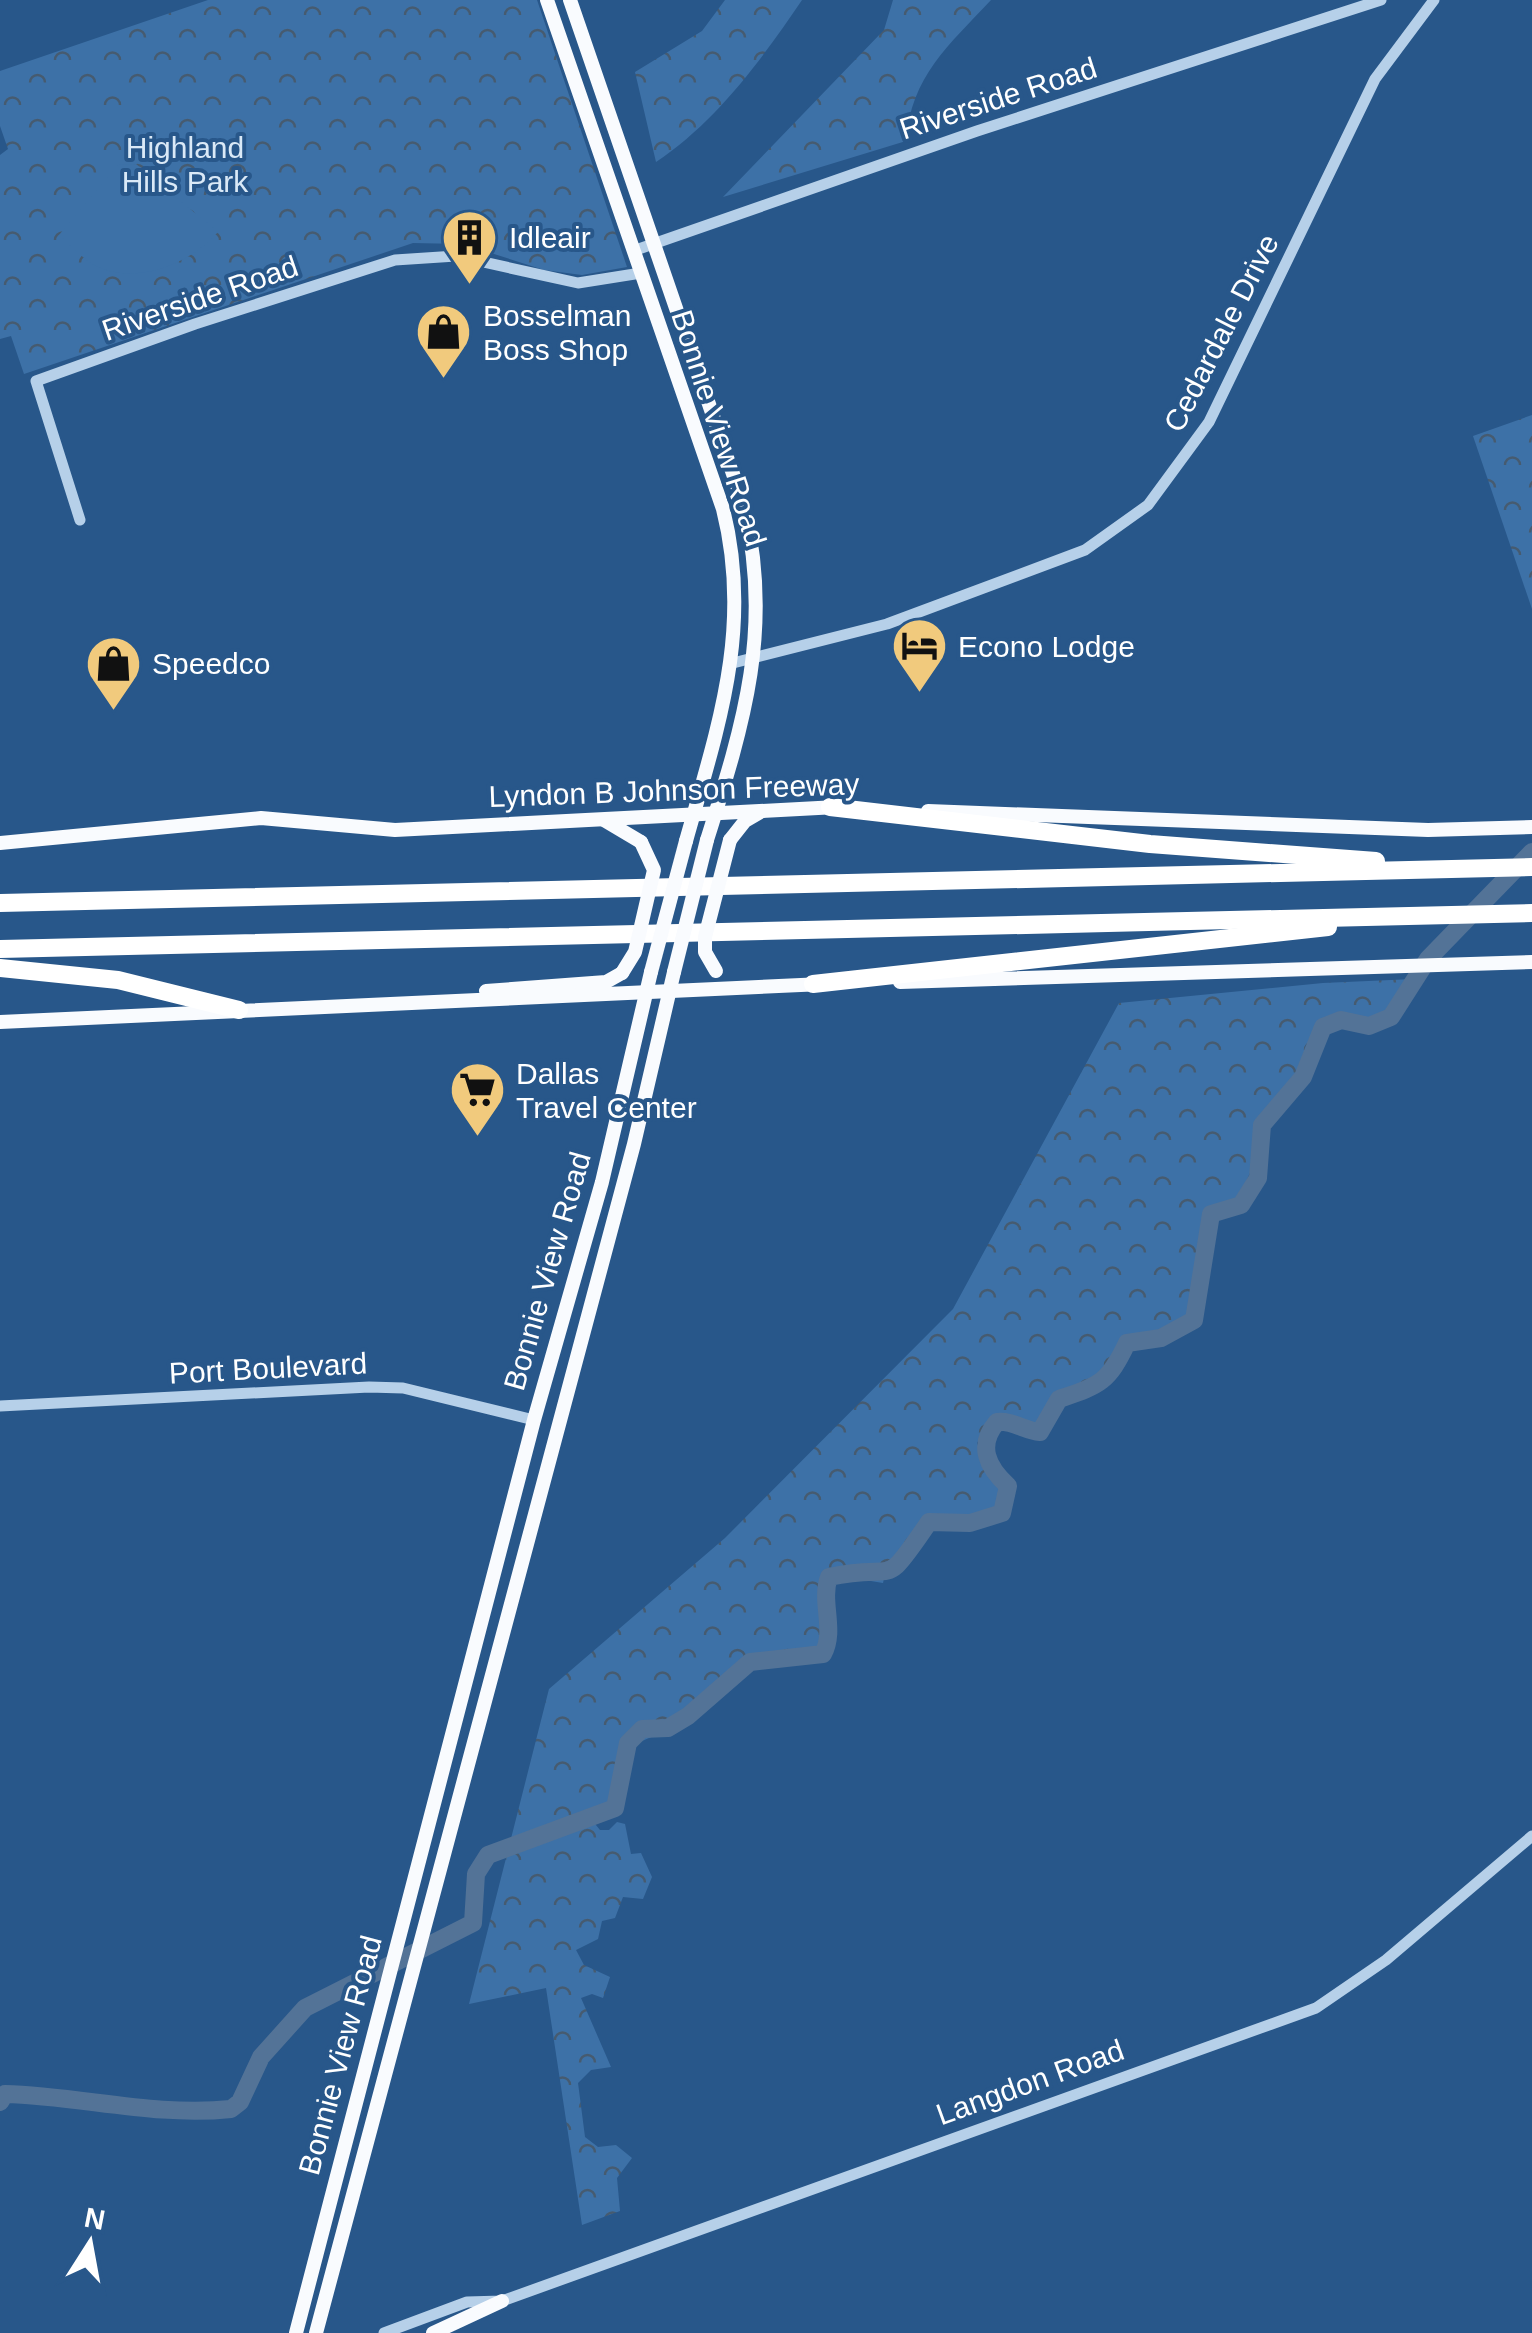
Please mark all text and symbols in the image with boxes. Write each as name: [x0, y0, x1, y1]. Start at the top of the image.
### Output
street label: Riverside Road: [895, 51, 1101, 145]
park label: Highland Hills Park: [122, 131, 249, 198]
building icon: Idleair: [440, 207, 500, 286]
place label: Idleair: [509, 221, 591, 254]
street label: Cedardale Drive: [1157, 229, 1285, 437]
street label: Riverside Road: [98, 249, 302, 347]
place label: Bosselman Boss Shop: [483, 299, 631, 366]
shop icon: Bosselman Boss Shop: [414, 302, 474, 381]
street label: Bonnie View Road: [665, 306, 773, 550]
hotel icon: Econo Lodge: [889, 616, 949, 695]
place label: Econo Lodge: [958, 630, 1135, 663]
shop icon: Speedco: [83, 633, 143, 712]
place label: Speedco: [152, 647, 270, 680]
street label: Lyndon B Johnson Freeway: [488, 767, 860, 813]
place label: Dallas Travel Center: [516, 1057, 697, 1124]
supermarket icon: Dallas Travel Center: [447, 1060, 507, 1139]
street label: Bonnie View Road: [497, 1148, 597, 1394]
street label: Port Boulevard: [168, 1346, 368, 1390]
street label: Bonnie View Road: [292, 1932, 388, 2178]
street label: Langdon Road: [932, 2033, 1128, 2131]
north arrow: [40, 2193, 140, 2293]
text: N: [82, 2202, 108, 2236]

